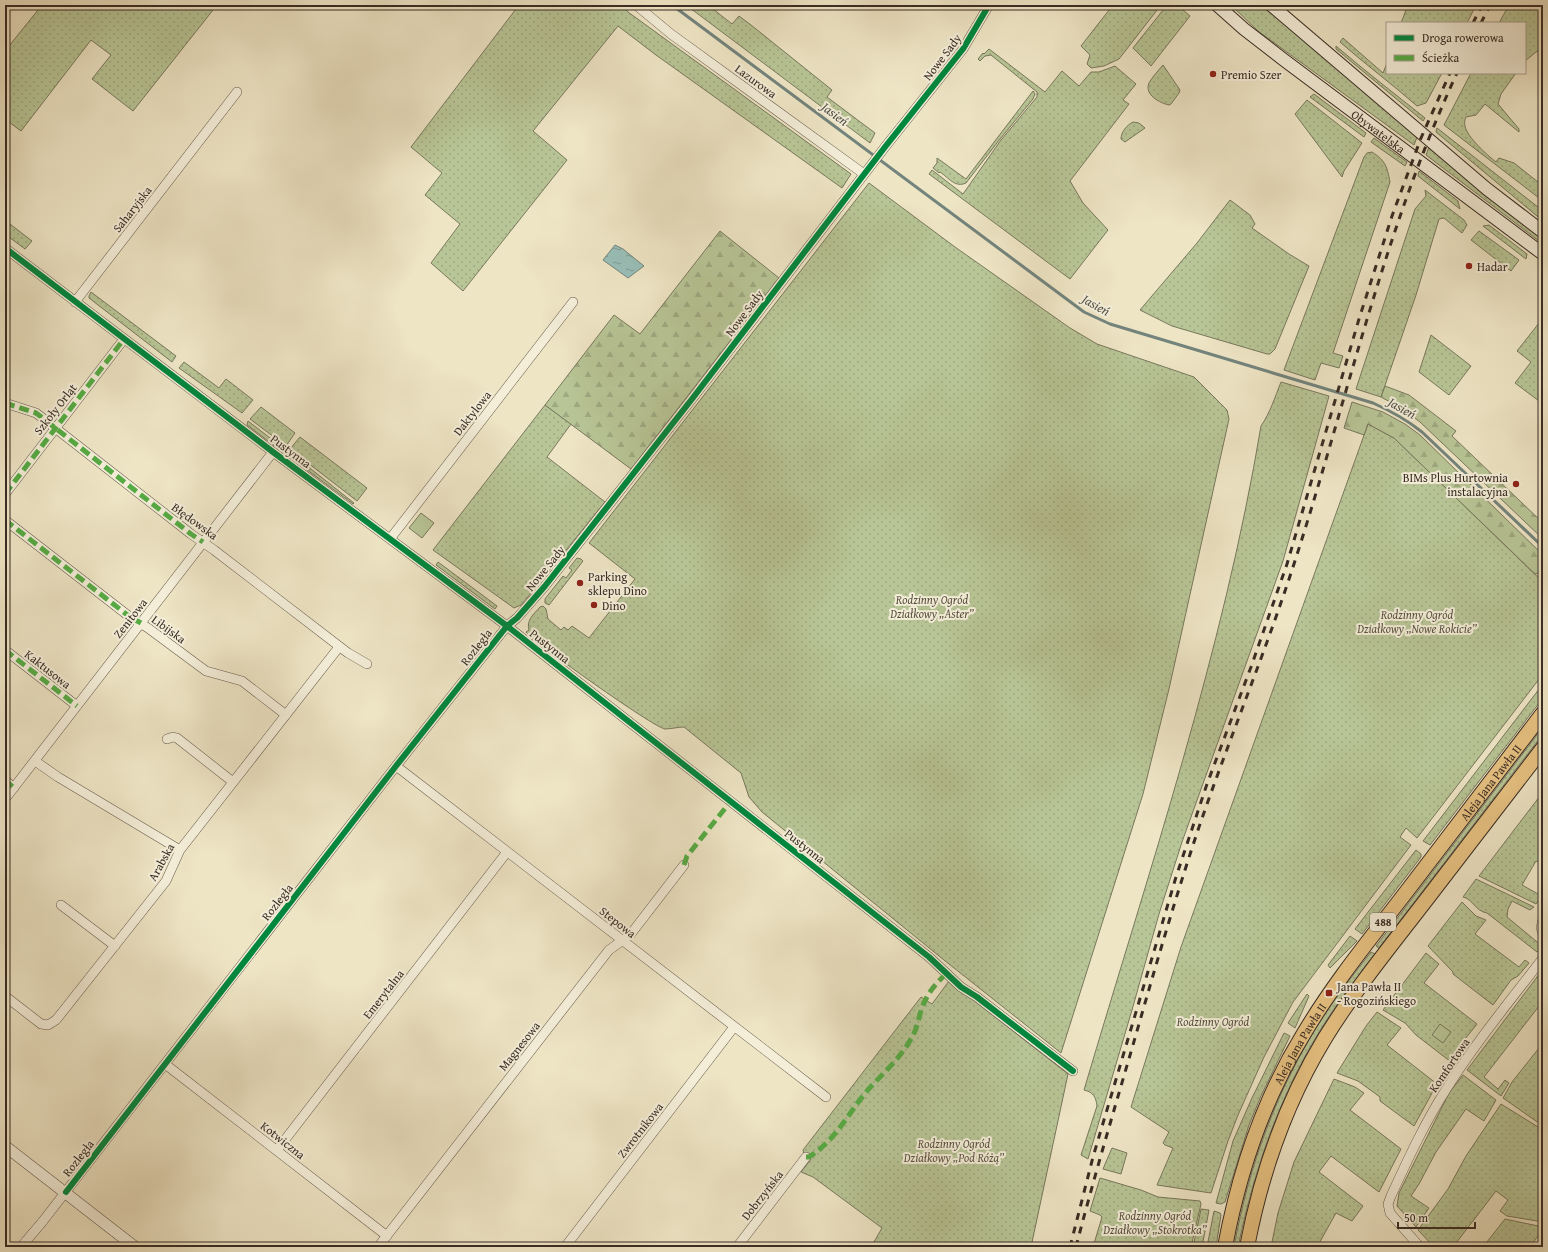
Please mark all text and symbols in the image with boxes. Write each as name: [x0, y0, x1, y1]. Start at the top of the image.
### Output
legend: [1386, 22, 1526, 74]
text: Droga rowerowa: [1422, 29, 1504, 46]
street label: Nowe Sady: [919, 30, 965, 84]
text: Ścieżka: [1422, 49, 1460, 66]
street label: Lazurowa: [732, 60, 781, 102]
place label: Premio Szer: [1221, 66, 1282, 83]
marker: Premio Szer: [1208, 69, 1218, 79]
water label: Jasień: [816, 96, 853, 131]
street label: Obywatelska: [1348, 105, 1409, 157]
street label: Saharyjska: [108, 182, 156, 236]
place label: Hadar: [1477, 258, 1508, 275]
marker: Hadar: [1464, 261, 1474, 271]
street label: Nowe Sady: [721, 286, 767, 340]
water label: Jasień: [1077, 289, 1114, 321]
street label: Szkoły Orląt: [30, 379, 81, 438]
street label: Daktylowa: [449, 387, 495, 439]
water label: Jasień: [1383, 392, 1420, 424]
street label: Pustynna: [267, 430, 315, 472]
place label: BIMs Plus Hurtownia instalacyjna: [1403, 469, 1508, 500]
marker: BIMs Plus Hurtownia instalacyjna: [1511, 479, 1521, 489]
street label: Błędowska: [168, 498, 222, 544]
street label: Nowe Sady: [521, 542, 569, 594]
place label: Parking sklepu Dino: [588, 568, 647, 599]
marker: Parking sklepu Dino: [575, 578, 585, 588]
park label: Rodzinny Ogród Działkowy „Aster”: [889, 591, 975, 622]
street label: Zenitowa: [109, 594, 151, 641]
place label: Dino: [602, 597, 626, 614]
marker: Dino: [589, 600, 599, 610]
park label: Rodzinny Ogród Działkowy „Nowe Rokicie”: [1356, 606, 1478, 637]
street label: Libijska: [148, 611, 190, 647]
street label: Rozległa: [456, 625, 496, 669]
street label: Pustynna: [526, 625, 574, 667]
street label: Kaktusowa: [21, 646, 75, 693]
street label: Aleja Jana Pawła II: [1455, 740, 1525, 824]
street label: Pustynna: [781, 825, 829, 867]
street label: Arabska: [144, 840, 178, 884]
street label: Rozległa: [257, 880, 297, 924]
street label: Stepowa: [596, 902, 640, 942]
road number: 488: [1370, 913, 1396, 931]
street label: Emerytalna: [358, 966, 408, 1022]
place label: Jana Pawła II - Rogozińskiego: [1335, 978, 1416, 1009]
marker: Jana Pawła II - Rogozińskiego: [1324, 988, 1334, 998]
street label: Aleja Jana Pawła II: [1269, 999, 1330, 1087]
park label: Rodzinny Ogród: [1176, 1013, 1249, 1030]
street label: Magnesowa: [494, 1017, 544, 1074]
street label: Komfortowa: [1425, 1034, 1474, 1096]
street label: Zwrotnikowa: [613, 1099, 667, 1161]
street label: Kotwiczna: [257, 1117, 309, 1163]
park label: Rodzinny Ogród Działkowy „Pod Różą”: [903, 1135, 1005, 1166]
street label: Rozległa: [58, 1136, 98, 1180]
street label: Dobrzyńska: [737, 1166, 787, 1224]
scale bar: [1398, 1204, 1475, 1230]
park label: Rodzinny Ogród Działkowy „Stokrotka”: [1102, 1207, 1208, 1238]
text: 50 m: [1404, 1209, 1428, 1226]

